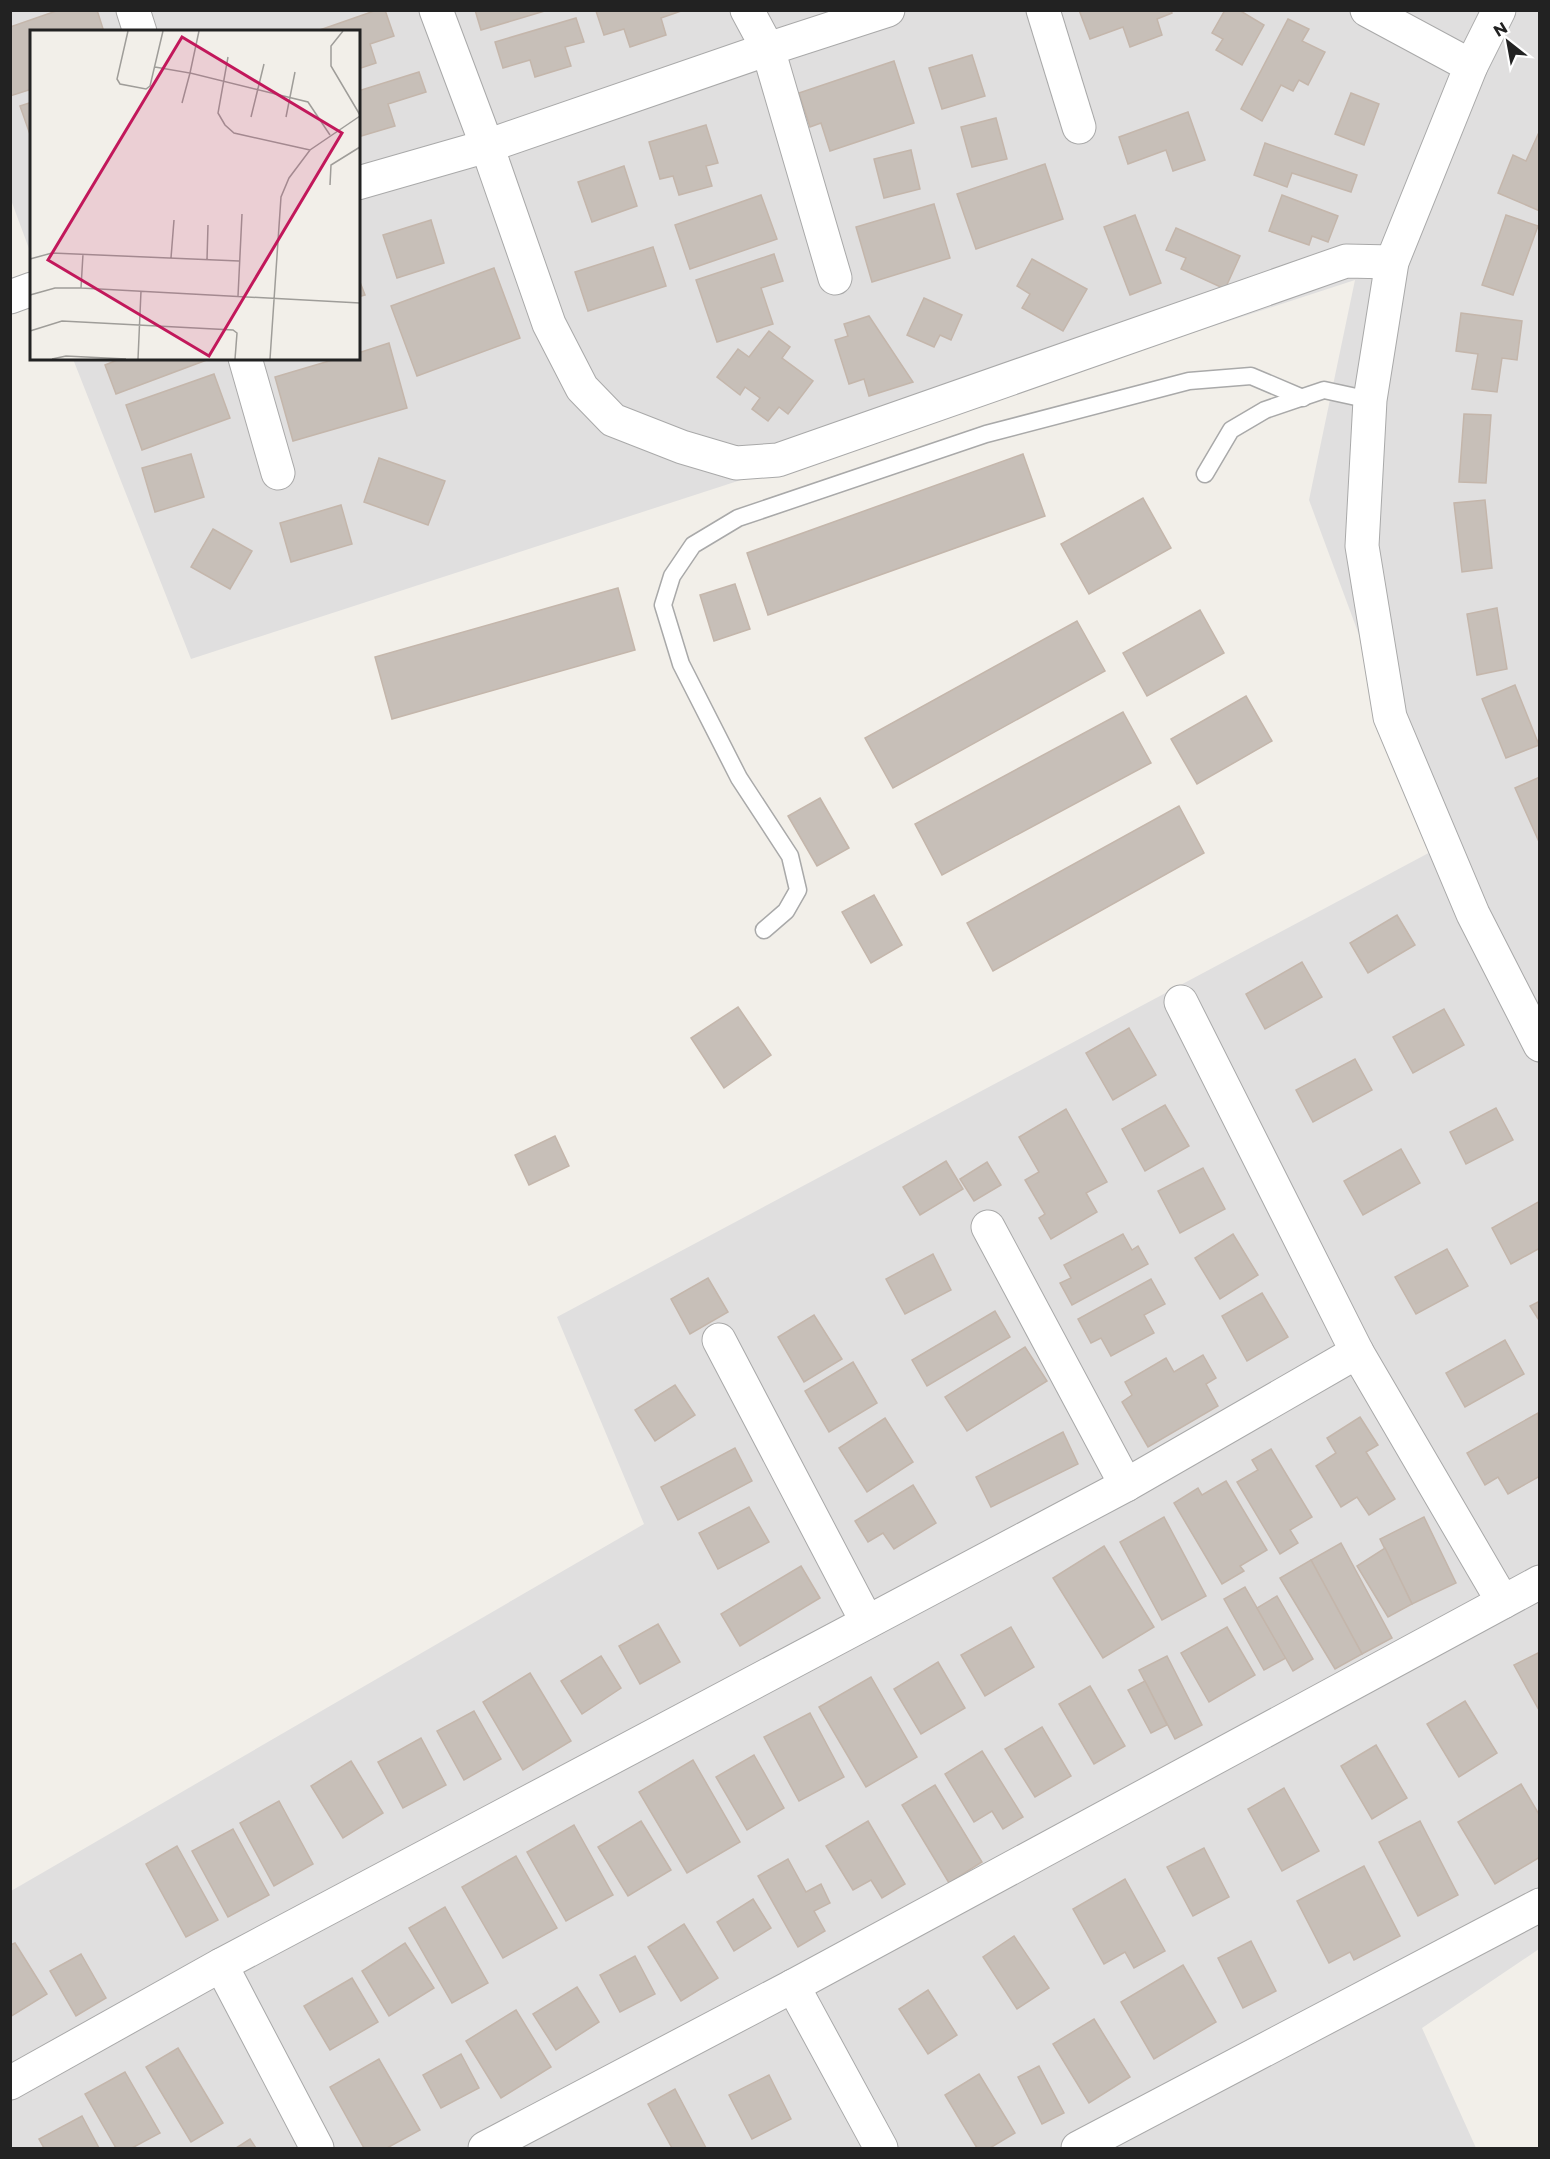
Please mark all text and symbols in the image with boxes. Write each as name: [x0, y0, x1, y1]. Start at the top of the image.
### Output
north arrow: [1478, 12, 1538, 72]
text: N: [1490, 18, 1511, 41]
inset map: [30, 30, 360, 360]

